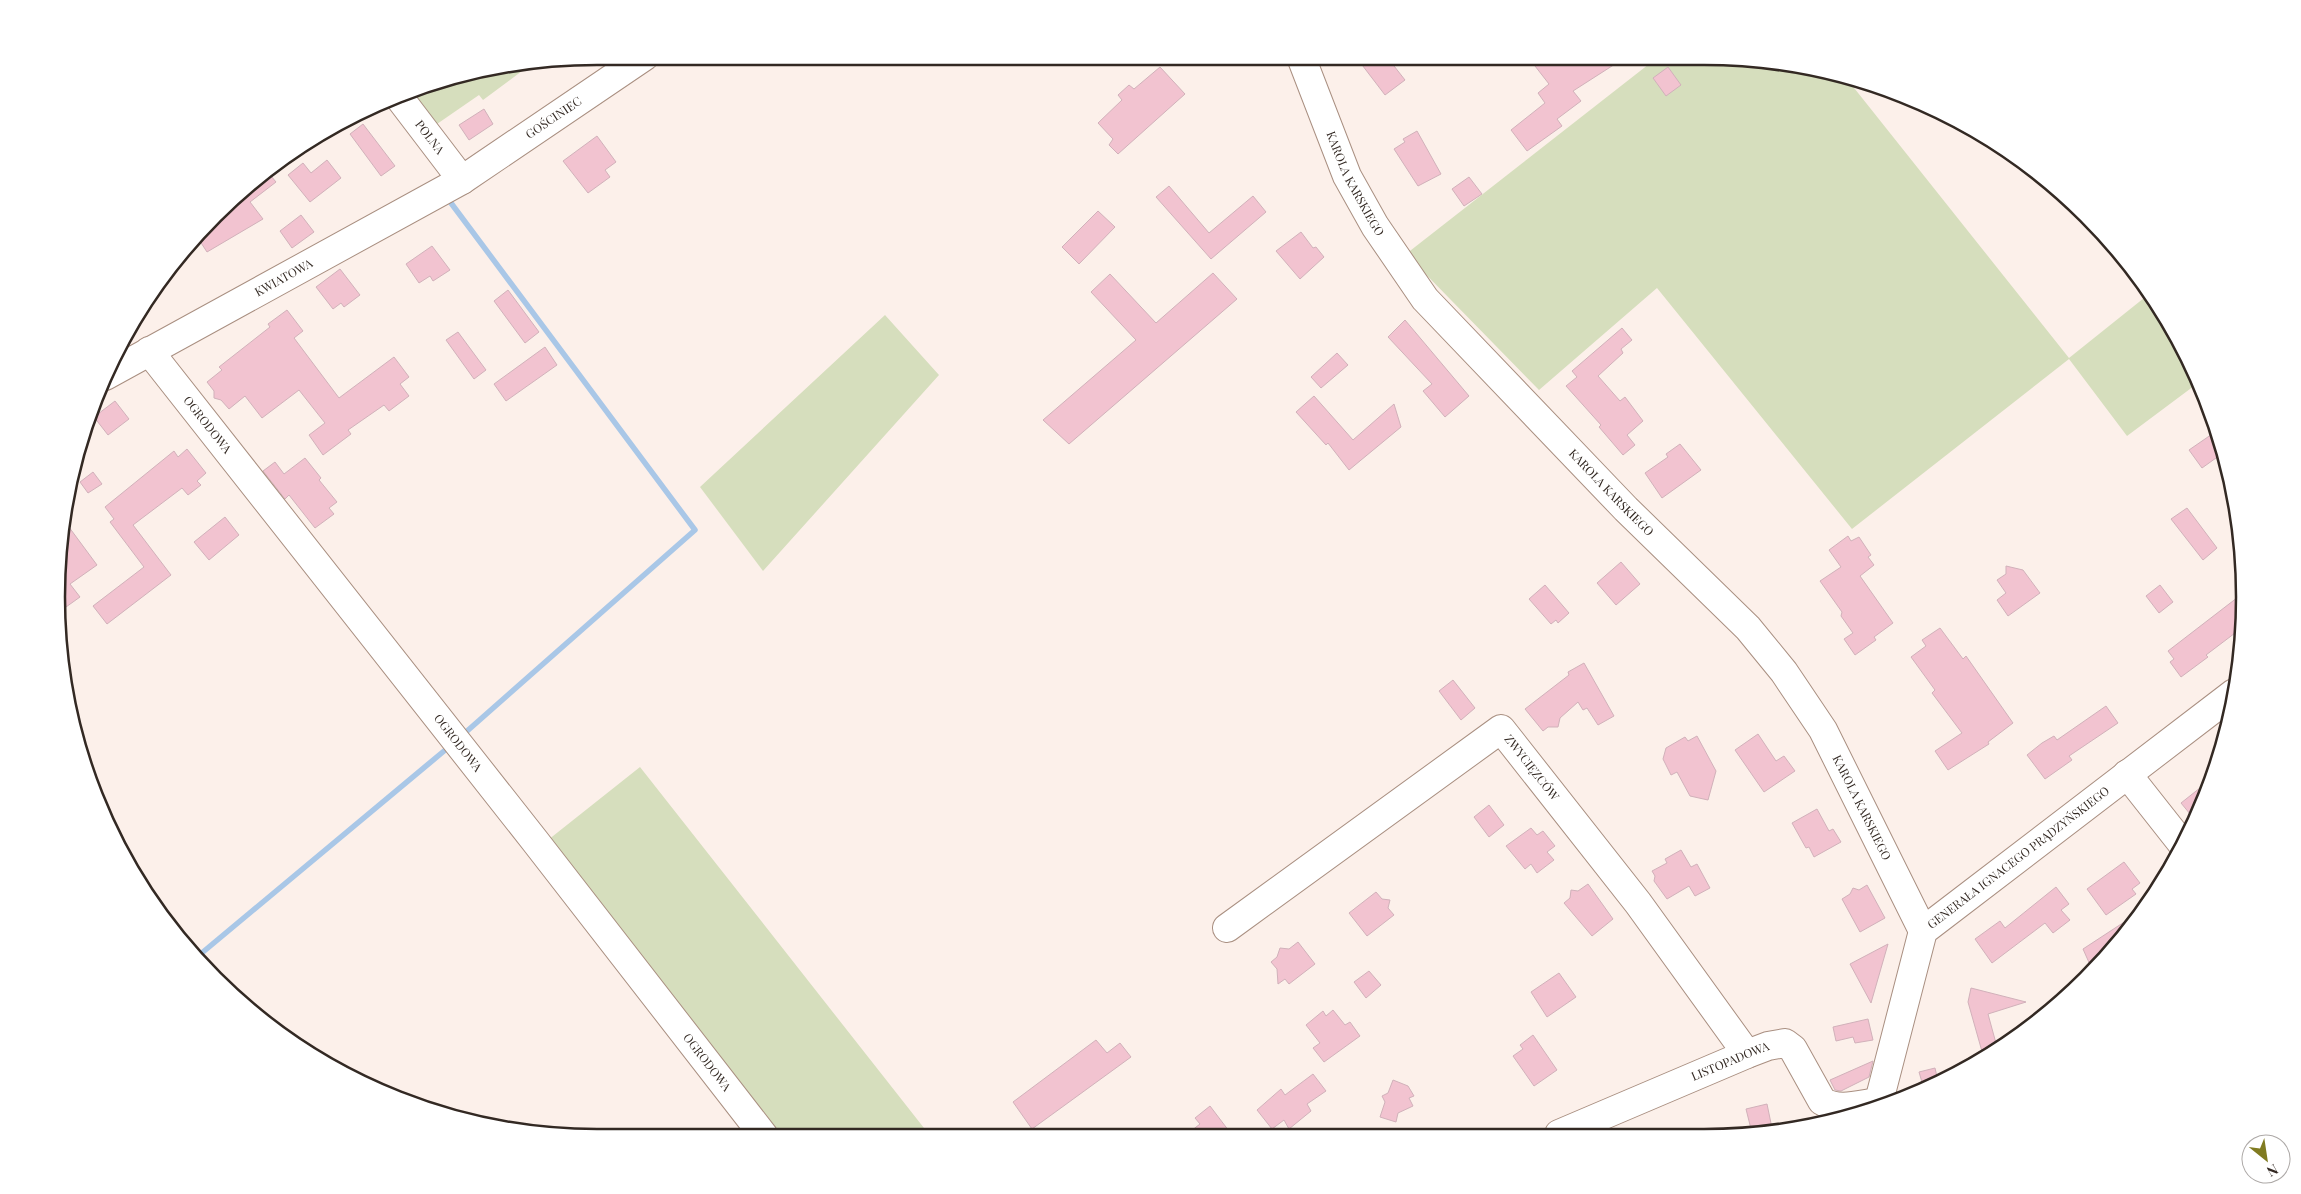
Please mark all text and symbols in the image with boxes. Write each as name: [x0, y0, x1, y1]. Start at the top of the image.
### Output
street label: GOŚCINIEC: [522, 92, 584, 142]
street label: POLNA: [412, 116, 449, 157]
street label: KAROLA KARSKIEGO: [1323, 129, 1389, 239]
street label: KWIATOWA: [252, 254, 316, 299]
street label: OGRODOWA: [180, 392, 236, 457]
street label: KAROLA KARSKIEGO: [1566, 445, 1658, 539]
street label: OGRODOWA: [431, 710, 487, 775]
street label: ZWYCIĘZCÓW: [1501, 731, 1563, 803]
street label: KAROLA KARSKIEGO: [1830, 752, 1895, 863]
street label: GENERAŁA IGNACEGO PRĄDZYŃSKIEGO: [1924, 782, 2112, 932]
street label: OGRODOWA: [680, 1030, 735, 1094]
street label: LISTOPADOWA: [1688, 1037, 1772, 1084]
north arrow: [2241, 1134, 2291, 1184]
text: N: [2264, 1160, 2282, 1181]

